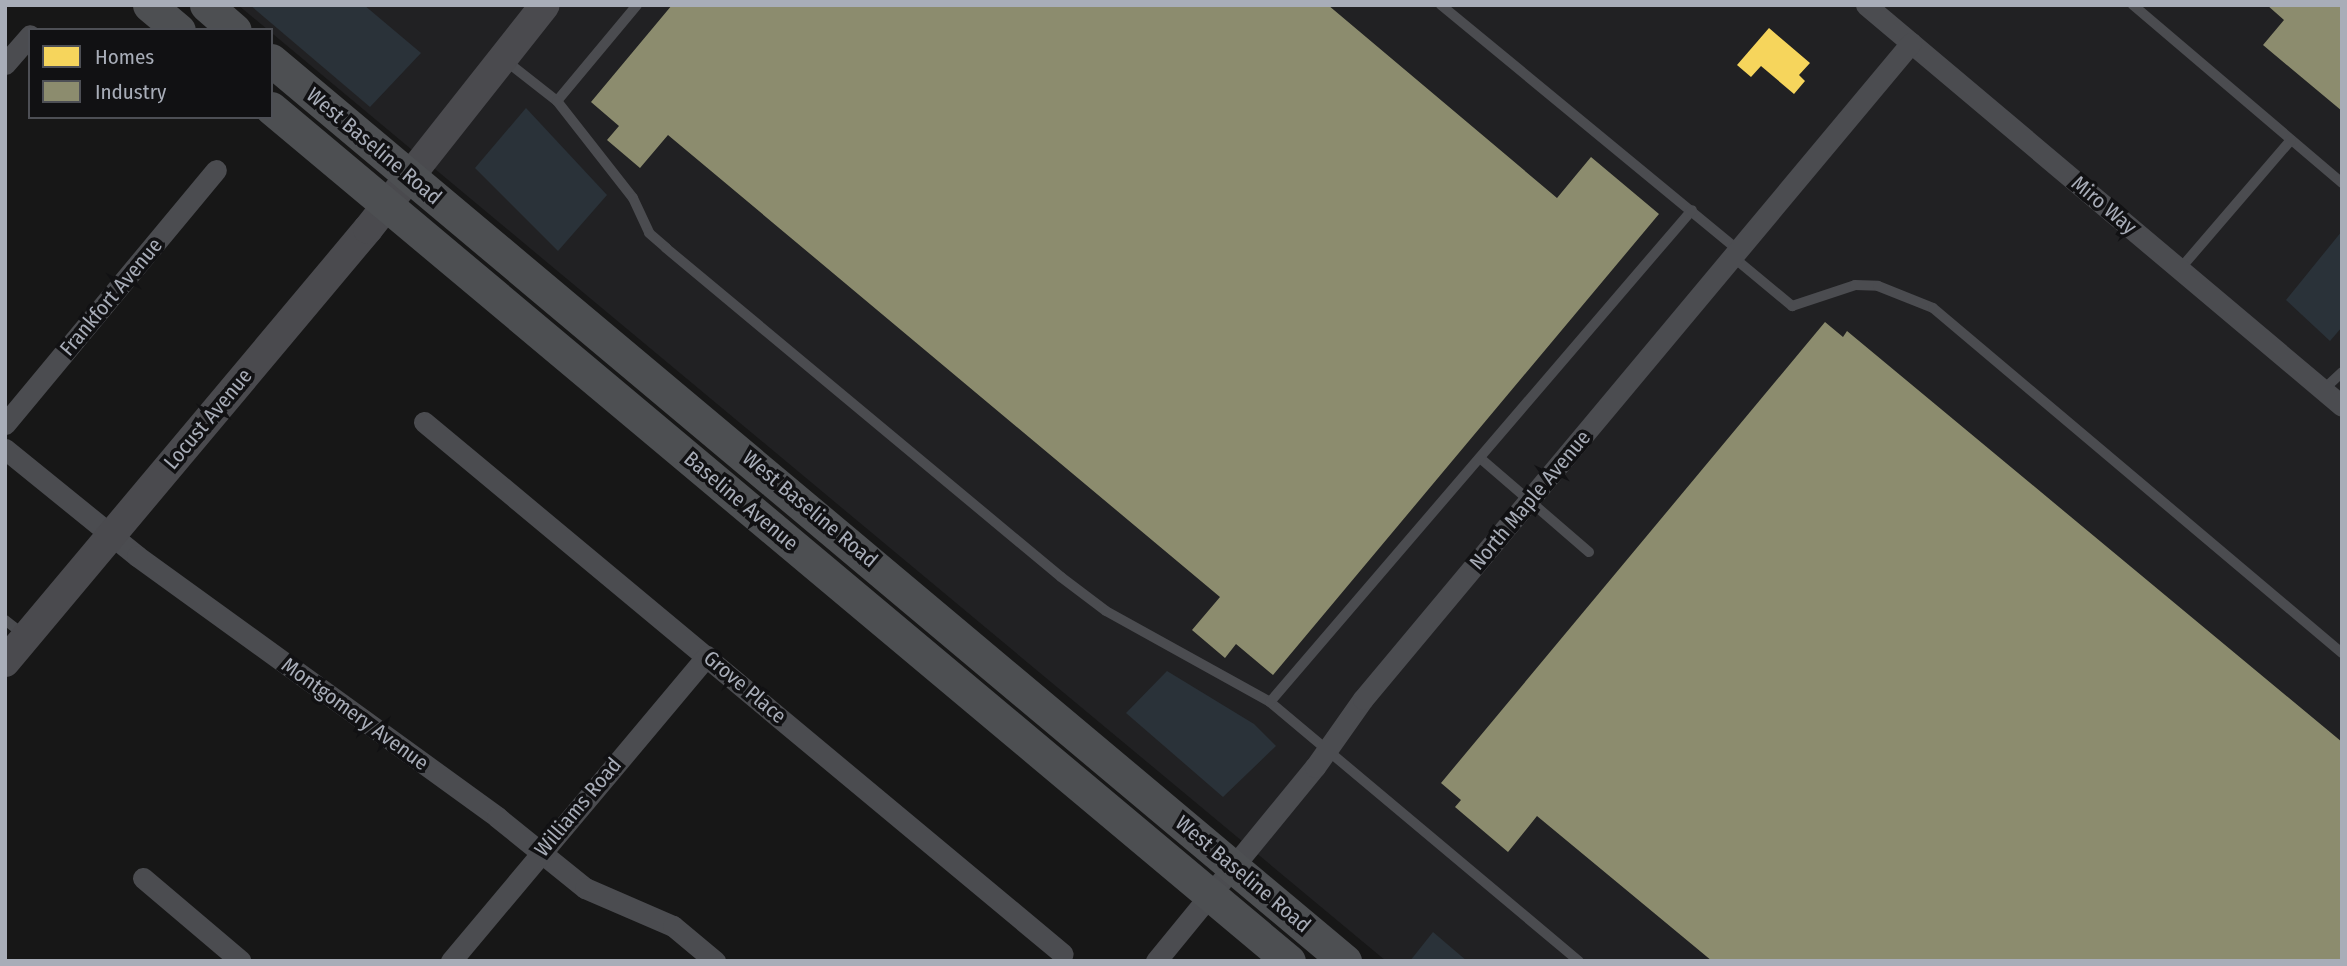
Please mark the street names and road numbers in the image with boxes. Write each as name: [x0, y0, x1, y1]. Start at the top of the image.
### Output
street label: West Baseline Road: [301, 82, 447, 210]
street label: Miro Way: [2066, 170, 2142, 240]
street label: Frankfort Avenue: [54, 233, 168, 361]
street label: Locust Avenue: [159, 364, 257, 474]
street label: North Maple Avenue: [1464, 425, 1596, 575]
street label: West Baseline Road: [737, 445, 883, 573]
street label: Baseline Avenue: [679, 446, 803, 556]
street label: Grove Place: [699, 645, 791, 729]
street label: Montgomery Avenue: [277, 652, 433, 776]
street label: Williams Road: [529, 752, 627, 862]
street label: West Baseline Road: [1170, 810, 1316, 938]

